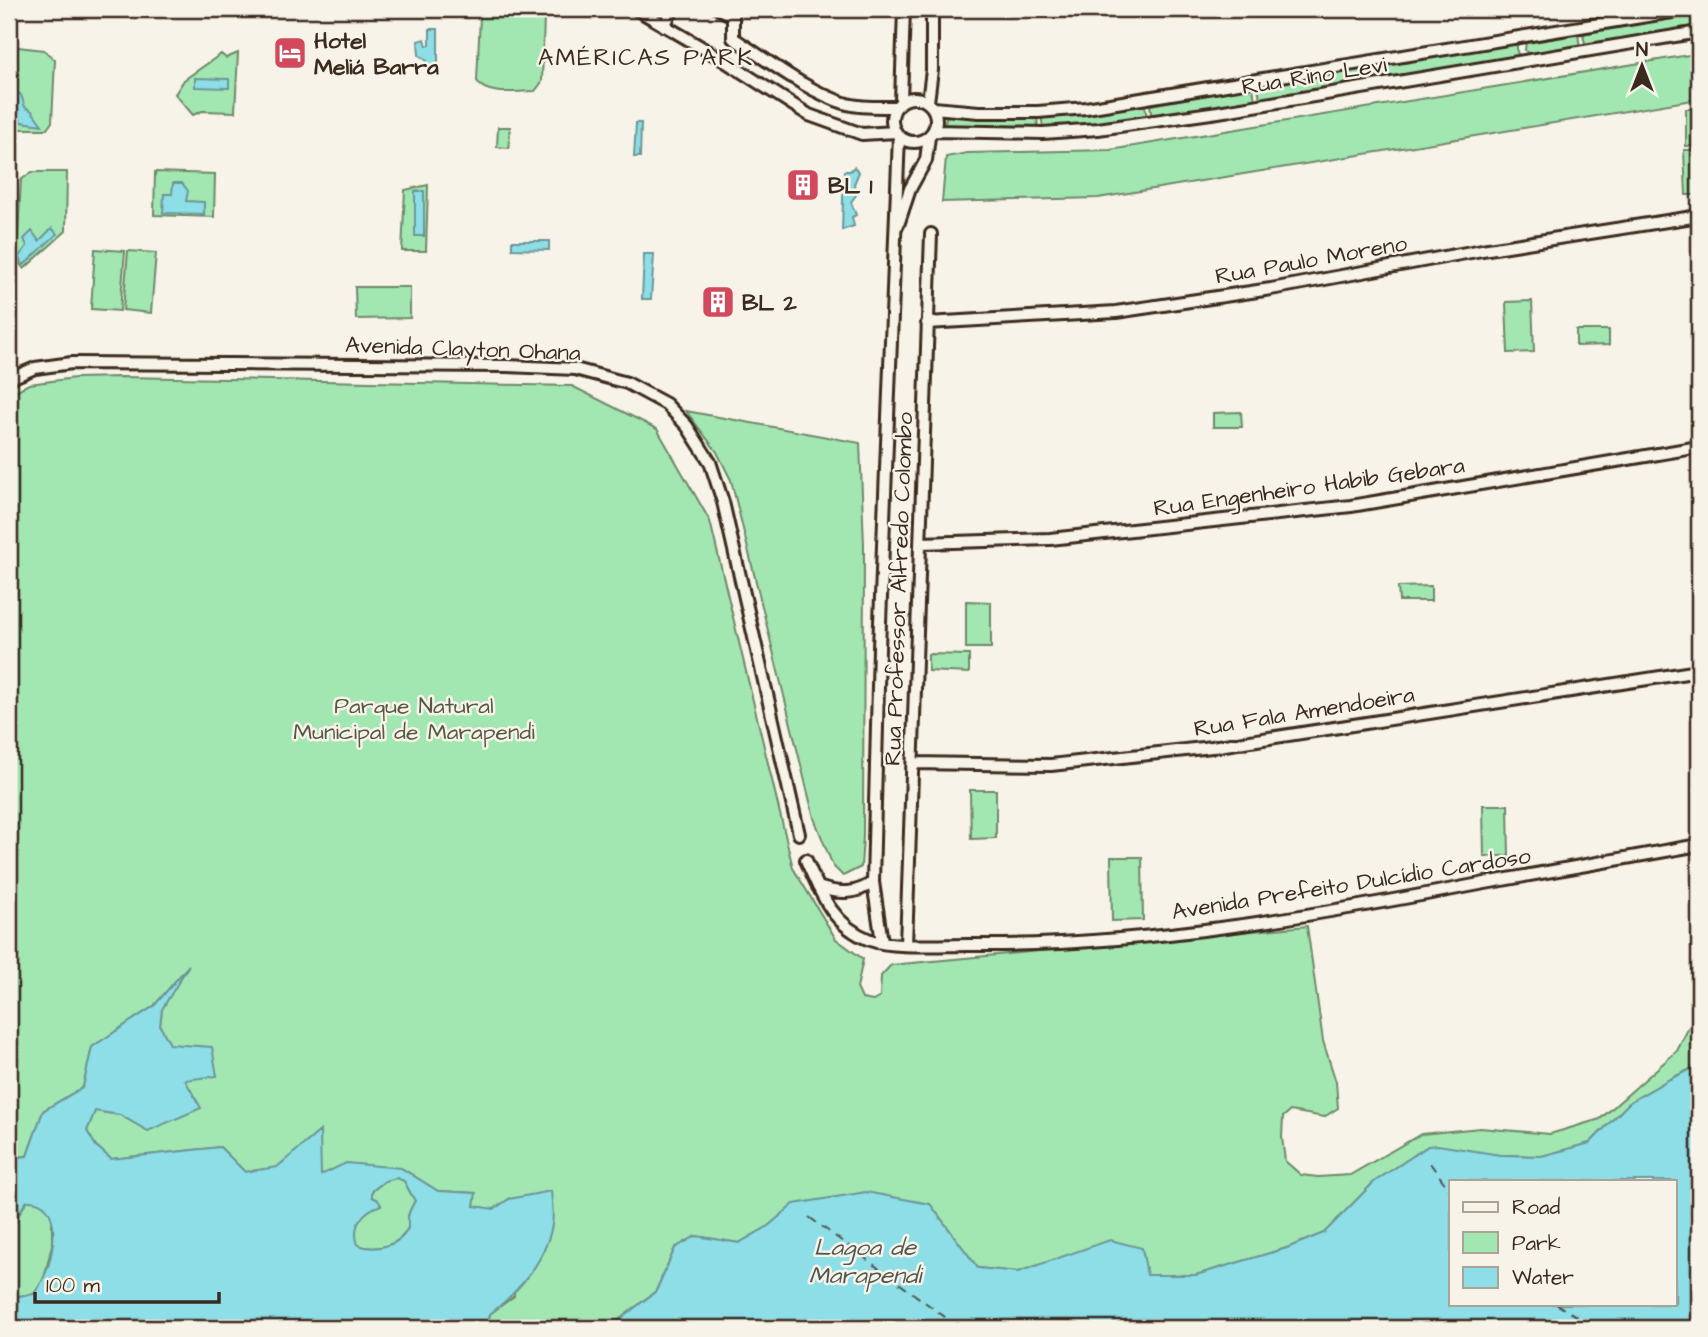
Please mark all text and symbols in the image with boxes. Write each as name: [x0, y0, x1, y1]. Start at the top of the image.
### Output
place label: Hotel Meliá Barra: [314, 25, 439, 83]
north arrow: [1606, 32, 1676, 102]
hotel icon: Hotel Meliá Barra: [271, 34, 309, 72]
text: N: [1636, 37, 1648, 64]
district label: AMÉRICAS PARK: [538, 41, 754, 75]
street label: Rua Rino Levi: [1239, 49, 1389, 103]
building icon: BL 1: [784, 166, 822, 204]
place label: BL 1: [828, 170, 872, 202]
street label: Rua Paulo Moreno: [1213, 227, 1410, 293]
building icon: BL 2: [699, 283, 737, 321]
place label: BL 2: [742, 287, 797, 319]
street label: Avenida Clayton Ohana: [345, 329, 582, 370]
street label: Rua Professor Alfredo Colombo: [877, 412, 921, 766]
street label: Rua Engenheiro Habib Gebara: [1152, 449, 1467, 526]
street label: Rua Fala Amendoeira: [1192, 679, 1417, 745]
park label: Parque Natural Municipal de Marapendi: [293, 690, 535, 748]
street label: Avenida Prefeito Dulcídio Cardoso: [1169, 840, 1533, 928]
legend: [1449, 1180, 1676, 1306]
text: Road: [1512, 1193, 1560, 1222]
text: Park: [1512, 1229, 1561, 1258]
water label: Lagoa de Marapendi: [809, 1231, 924, 1293]
scale bar: [35, 1260, 219, 1304]
text: Water: [1512, 1263, 1574, 1292]
text: 100 m: [46, 1271, 101, 1300]

